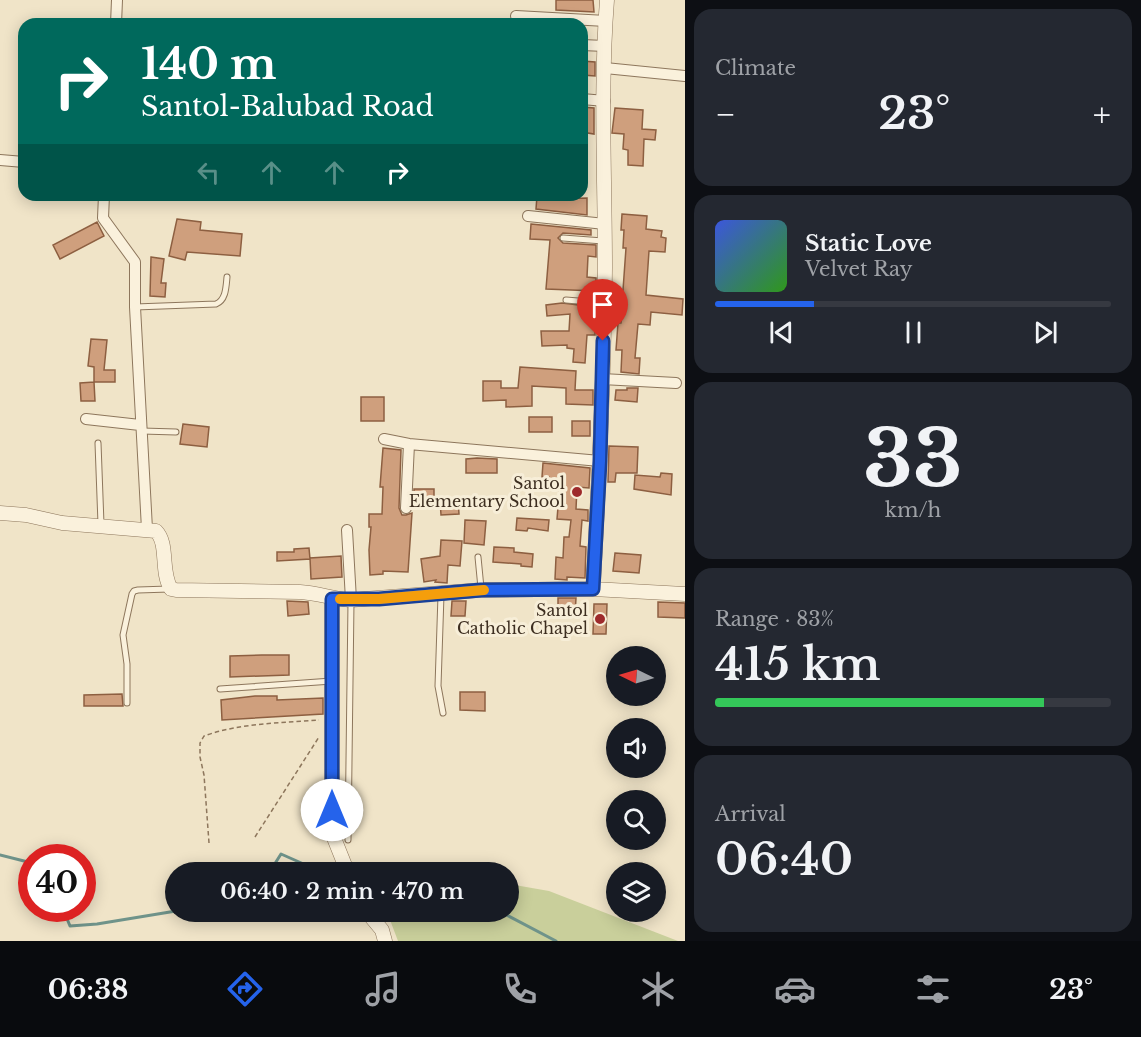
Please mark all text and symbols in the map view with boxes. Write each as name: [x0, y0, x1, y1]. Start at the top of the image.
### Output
text: 140 m: [141, 38, 277, 90]
icon: right: [42, 42, 120, 120]
text: Climate: [715, 56, 796, 80]
text: 23°: [878, 85, 951, 141]
text: Santol-Balubad Road: [141, 90, 434, 123]
text: −: [715, 94, 736, 135]
text: +: [1093, 94, 1111, 135]
icon: left: [192, 156, 225, 189]
icon: ahead: [255, 156, 288, 189]
icon: ahead: [318, 156, 351, 189]
icon: right: [381, 156, 414, 189]
text: Static Love: [805, 230, 932, 257]
text: Velvet Ray: [805, 257, 913, 281]
pin: [577, 279, 628, 341]
icon: arrive: [586, 288, 619, 321]
icon: previous: [765, 316, 798, 349]
icon: pause: [897, 316, 930, 349]
icon: next: [1029, 316, 1062, 349]
text: 33: [863, 410, 963, 507]
place label: Santol Elementary School: [409, 473, 565, 511]
marker: Santol Elementary School: [570, 485, 584, 499]
text: km/h: [885, 498, 941, 522]
place label: Santol Catholic Chapel: [457, 600, 588, 638]
text: Range · 83%: [715, 607, 834, 631]
marker: Santol Catholic Chapel: [593, 612, 607, 626]
text: 415 km: [715, 636, 881, 692]
north arrow: [606, 646, 666, 706]
map controls: [606, 646, 666, 922]
button: sound: [606, 718, 666, 778]
position arrow: [300, 778, 364, 842]
button: search: [606, 790, 666, 850]
text: Arrival: [715, 802, 786, 826]
text: 06:40: [715, 831, 853, 887]
speed limit sign: 40: [18, 844, 96, 922]
button: layers: [606, 862, 666, 922]
text: 06:40 · 2 min · 470 m: [220, 878, 464, 905]
icon: directions: [224, 968, 266, 1010]
icon: music: [362, 968, 404, 1010]
icon: phone: [499, 968, 541, 1010]
icon: climate: [637, 968, 679, 1010]
icon: car: [774, 968, 816, 1010]
icon: filters: [912, 968, 954, 1010]
text: 06:38: [48, 973, 128, 1006]
text: 23°: [1049, 973, 1093, 1006]

